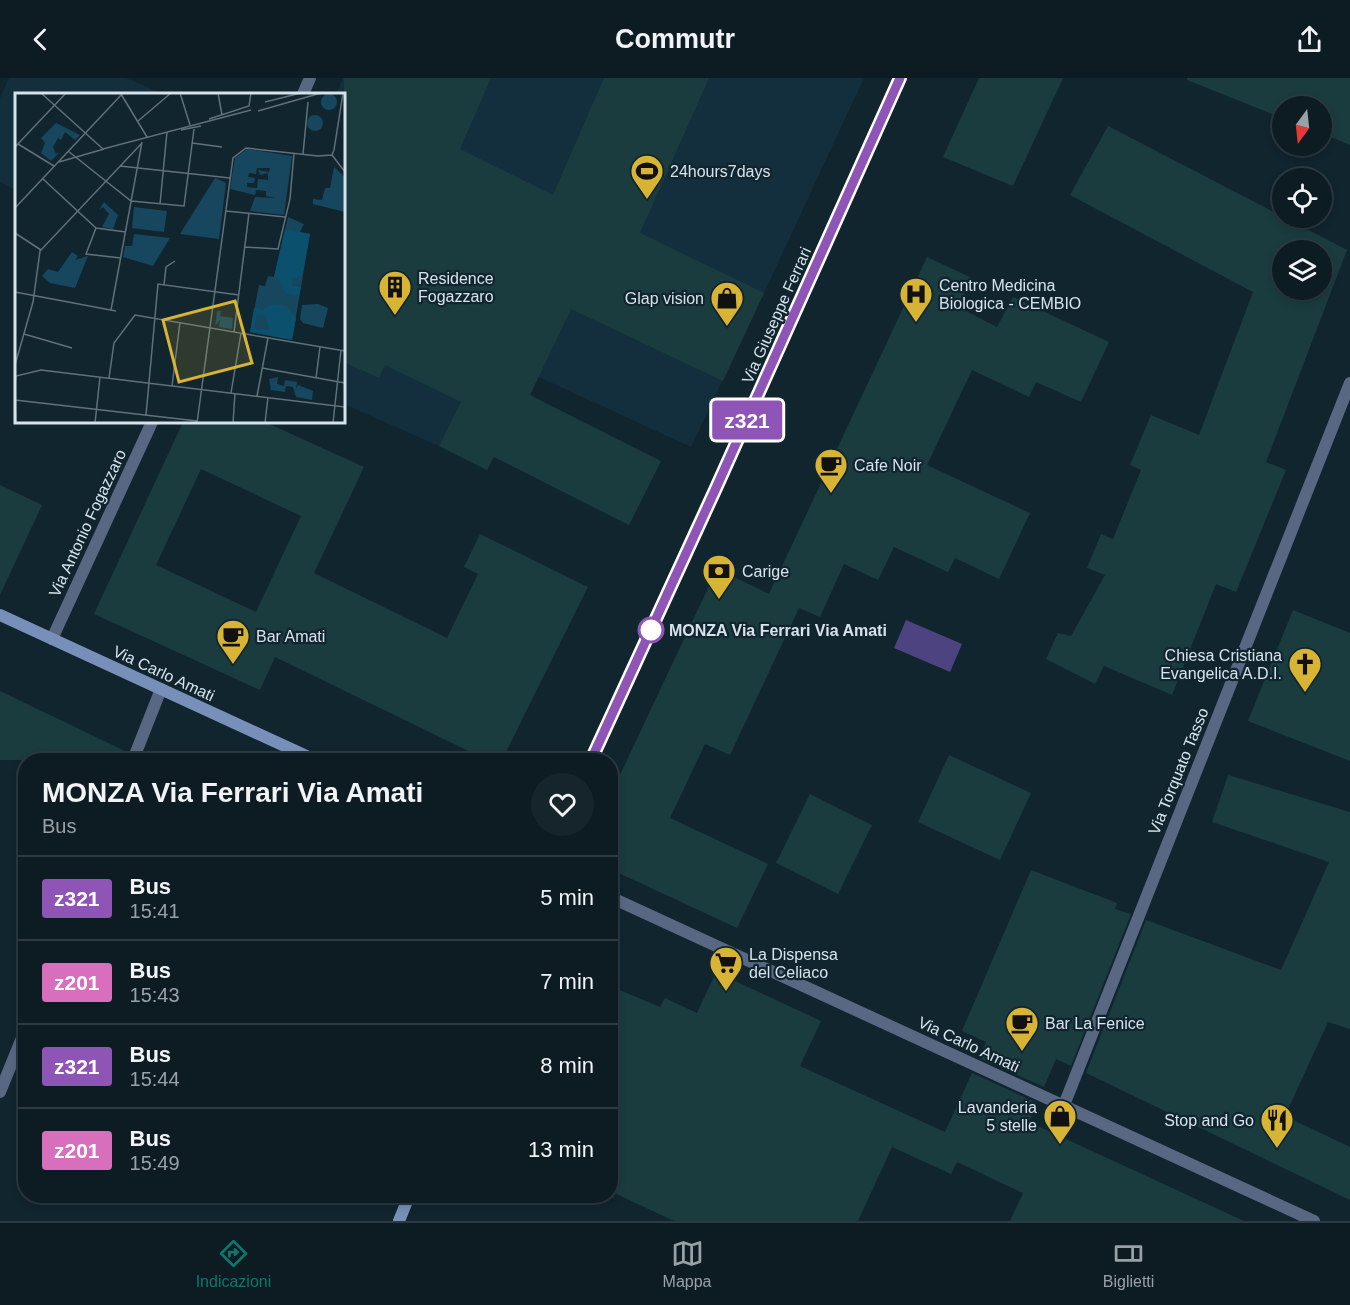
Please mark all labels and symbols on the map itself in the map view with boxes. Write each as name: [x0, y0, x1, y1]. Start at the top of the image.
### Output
inset map: [15, 93, 345, 423]
north arrow: [1272, 96, 1332, 156]
sports icon: 24hours7days: [629, 153, 665, 200]
place label: 24hours7days: [670, 163, 771, 180]
street label: Via Giuseppe Ferrari: [739, 244, 814, 386]
building icon: Residence Fogazzaro: [377, 269, 413, 316]
place label: Residence Fogazzaro: [418, 270, 494, 305]
hospital icon: Centro Medicina Biologica - CEMBIO: [898, 276, 934, 323]
place label: Centro Medicina Biologica - CEMBIO: [939, 277, 1081, 312]
shop icon: Glap vision: [709, 280, 745, 327]
place label: Glap vision: [625, 290, 704, 307]
line badge: z321: [705, 400, 789, 440]
street label: Via Antonio Fogazzaro: [46, 447, 129, 600]
cafe icon: Cafe Noir: [813, 447, 849, 494]
place label: Cafe Noir: [854, 457, 922, 474]
bank icon: Carige: [701, 553, 737, 600]
place label: Carige: [742, 563, 789, 580]
marker: MONZA Via Ferrari Via Amati: [638, 617, 664, 643]
cafe icon: Bar Amati: [215, 618, 251, 665]
place label: MONZA Via Ferrari Via Amati: [669, 622, 887, 639]
place label: Bar Amati: [256, 628, 325, 645]
street label: Via Carlo Amati: [110, 643, 217, 704]
church icon: Chiesa Cristiana Evangelica A.D.I.: [1287, 646, 1323, 693]
place label: Chiesa Cristiana Evangelica A.D.I.: [1160, 647, 1282, 682]
street label: Via Torquato Tasso: [1145, 705, 1212, 837]
supermarket icon: La Dispensa del Celiaco: [708, 945, 744, 992]
place label: La Dispensa del Celiaco: [749, 946, 838, 981]
cafe icon: Bar La Fenice: [1004, 1005, 1040, 1052]
street label: Via Carlo Amati: [915, 1014, 1022, 1075]
place label: Bar La Fenice: [1045, 1015, 1145, 1032]
shop icon: Lavanderia 5 stelle: [1042, 1098, 1078, 1145]
place label: Lavanderia 5 stelle: [958, 1099, 1037, 1134]
restaurant icon: Stop and Go: [1259, 1102, 1295, 1149]
place label: Stop and Go: [1164, 1112, 1254, 1129]

